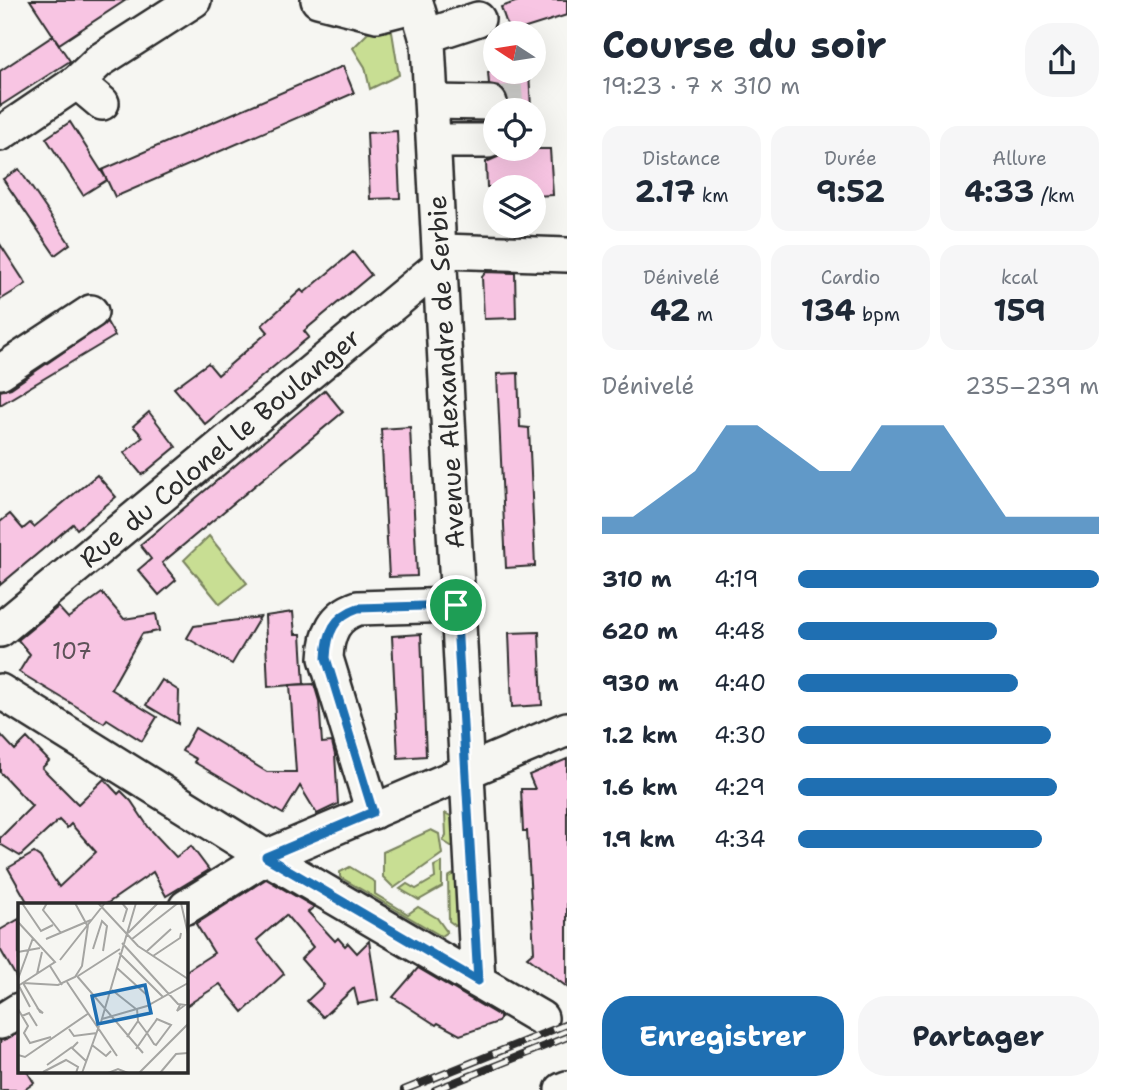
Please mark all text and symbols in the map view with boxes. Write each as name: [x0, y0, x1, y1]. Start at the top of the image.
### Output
text: Course du soir: [602, 19, 887, 70]
north arrow: [483, 21, 546, 84]
map controls: [483, 21, 546, 238]
button: share: [1025, 23, 1099, 97]
text: 19:23 · 7 × 310 m: [602, 71, 800, 101]
button: locate: [483, 98, 546, 161]
text: Distance: [643, 146, 720, 171]
text: Durée: [824, 146, 877, 171]
text: Allure: [992, 146, 1047, 171]
text: 2.17: [634, 171, 695, 212]
text: 9:52: [816, 171, 885, 212]
text: 4:33: [964, 171, 1034, 212]
button: layers: [483, 175, 546, 238]
text: km: [695, 183, 729, 208]
text: /km: [1034, 183, 1075, 208]
street label: Avenue Alexandre de Serbie: [419, 194, 472, 550]
text: Dénivelé: [643, 265, 720, 290]
text: Cardio: [821, 265, 880, 290]
text: kcal: [1001, 265, 1038, 290]
text: 42: [650, 290, 690, 331]
text: 134: [801, 290, 856, 331]
text: 159: [993, 290, 1046, 331]
text: m: [690, 302, 713, 327]
text: bpm: [856, 302, 900, 327]
street label: Rue du Colonel le Boulanger: [72, 320, 367, 575]
text: Dénivelé: [602, 371, 694, 401]
text: 235–239 m: [965, 371, 1099, 401]
text: 310 m: [602, 564, 672, 594]
text: 4:19: [714, 564, 759, 594]
pin: [426, 575, 486, 635]
icon: arrive: [437, 586, 475, 624]
text: 620 m: [602, 616, 678, 646]
text: 4:48: [714, 616, 766, 646]
house number: 107: [52, 636, 92, 666]
text: 930 m: [602, 668, 679, 698]
text: 4:40: [714, 668, 766, 698]
text: 1.2 km: [602, 720, 678, 750]
text: 4:30: [714, 720, 766, 750]
text: 1.6 km: [602, 772, 677, 802]
text: 4:29: [714, 772, 765, 802]
text: 1.9 km: [602, 824, 675, 854]
text: 4:34: [714, 824, 766, 854]
inset map: [18, 903, 187, 1072]
button: Enregistrer: [602, 996, 844, 1076]
button: Partager: [858, 996, 1099, 1076]

